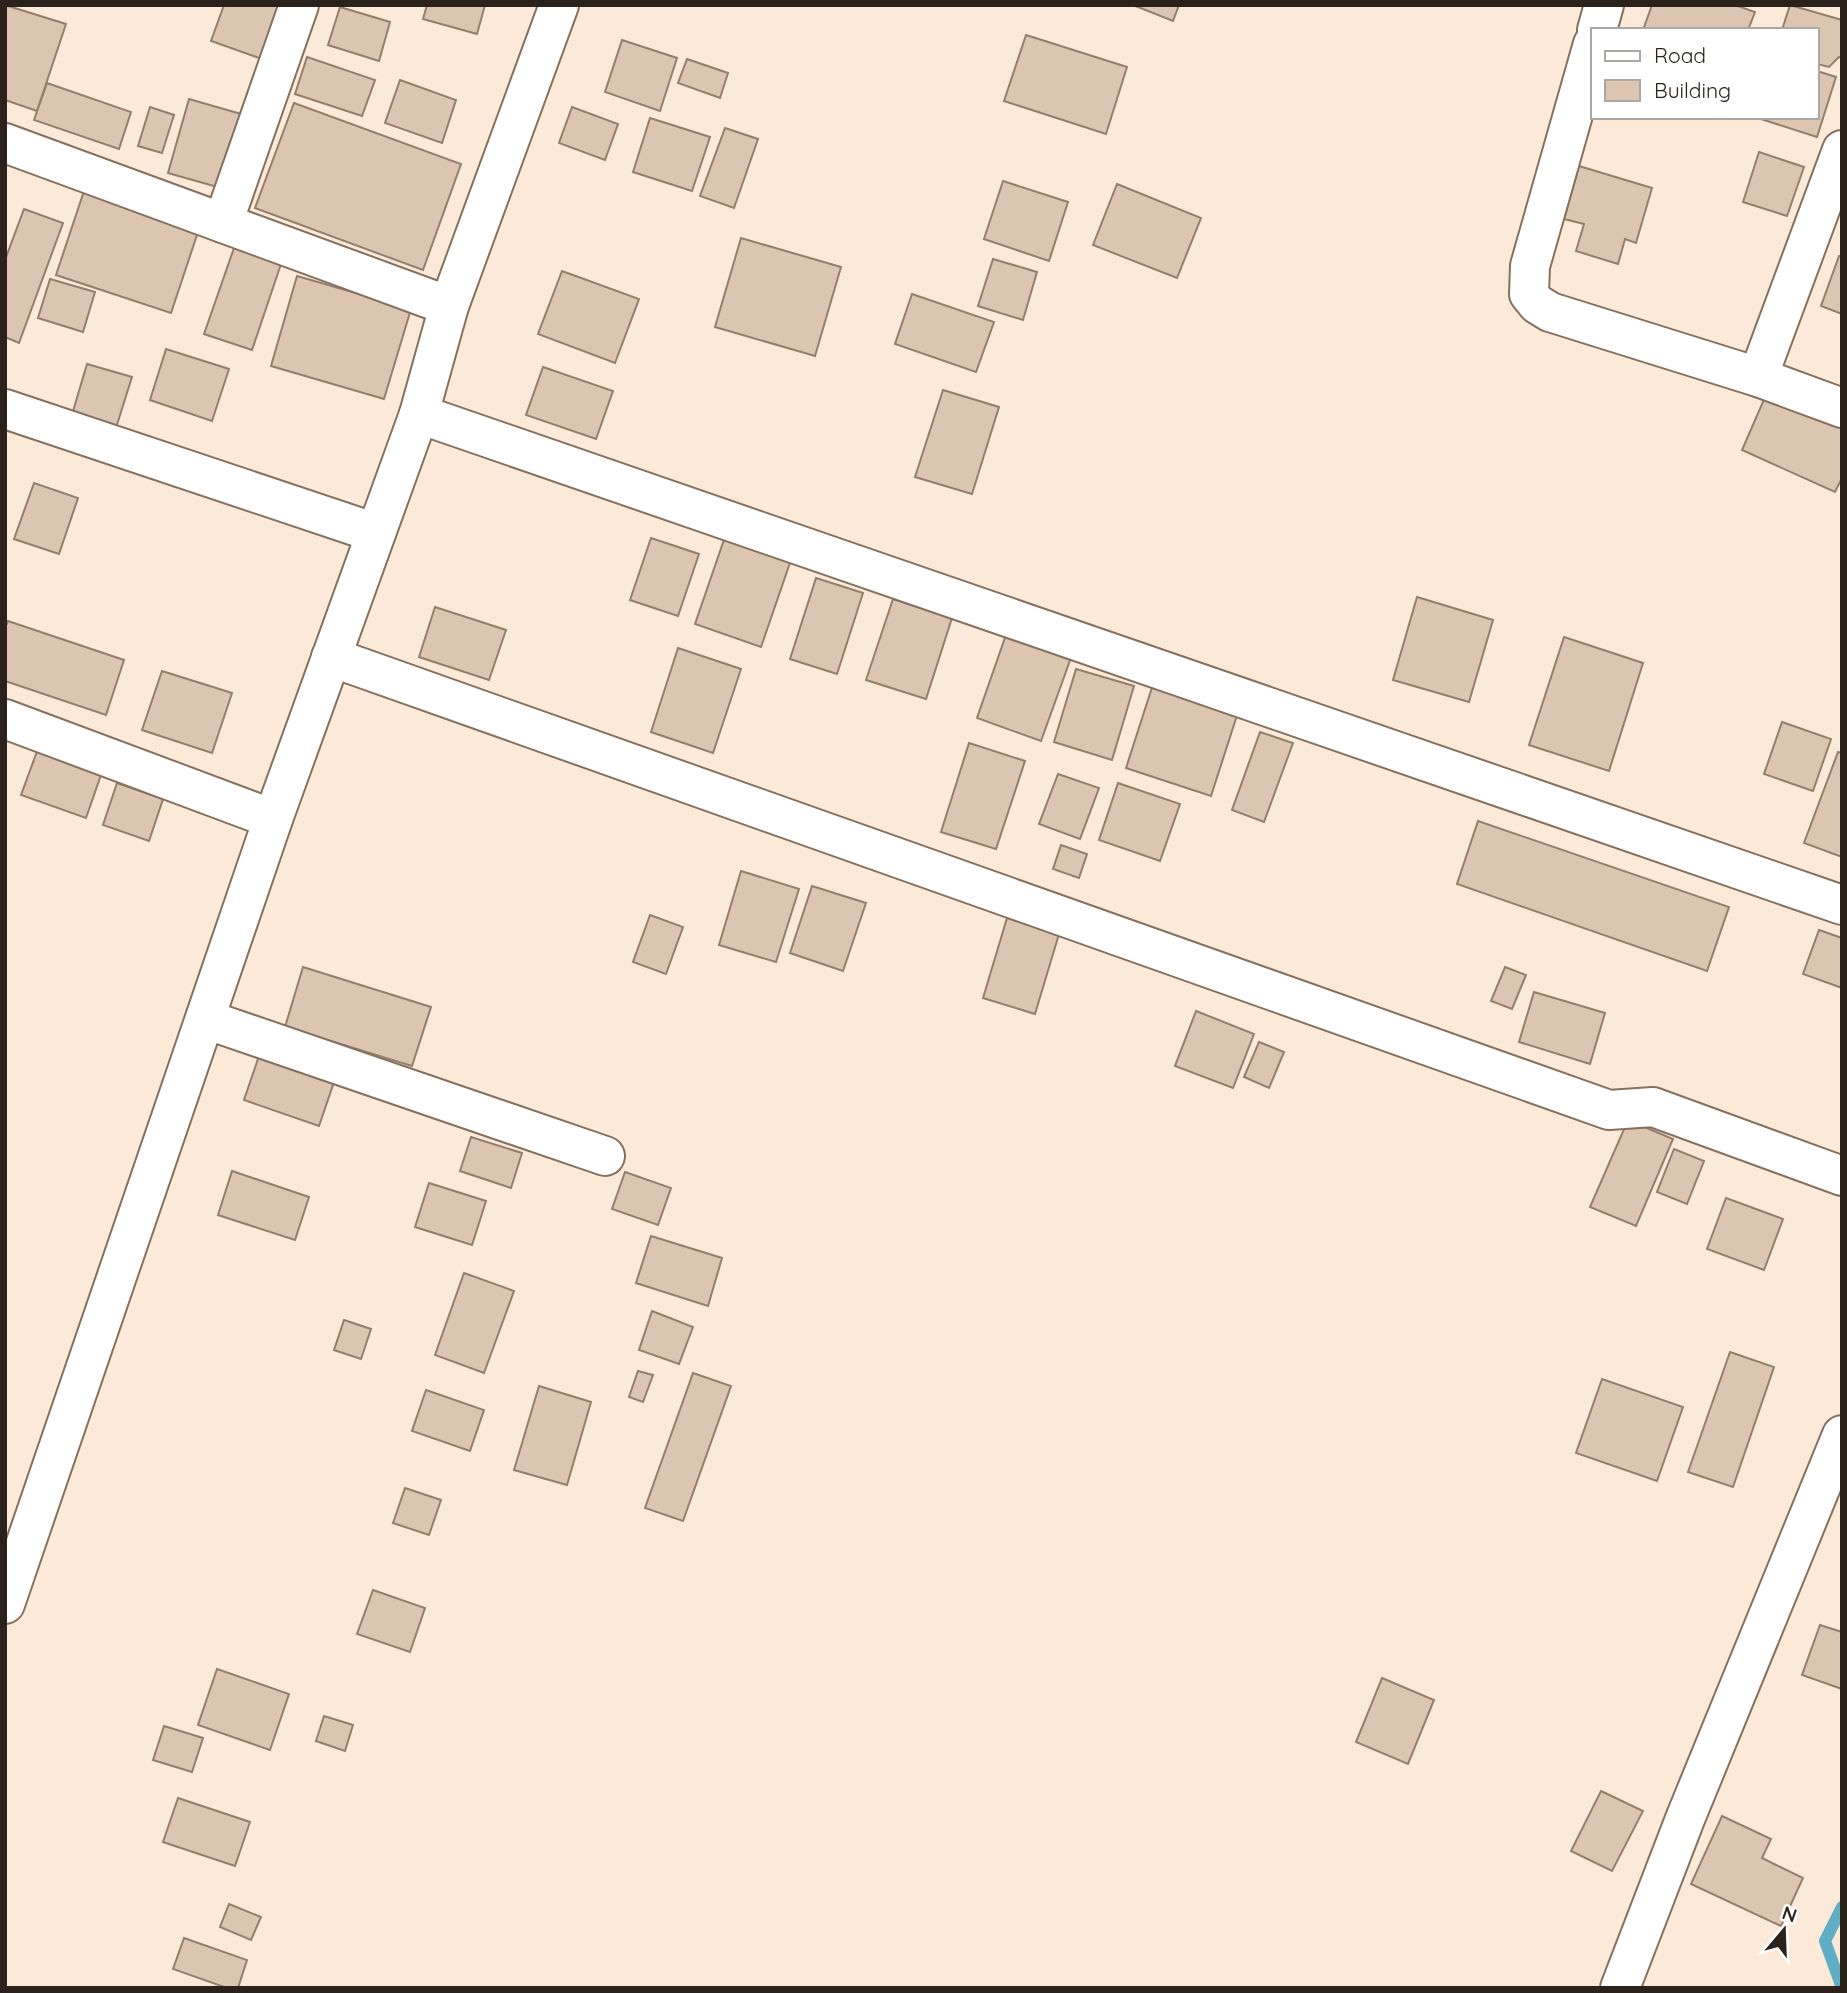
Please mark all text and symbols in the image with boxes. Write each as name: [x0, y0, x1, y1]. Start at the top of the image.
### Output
legend: [1591, 28, 1819, 119]
text: Road: [1654, 42, 1706, 68]
text: Building: [1654, 77, 1731, 103]
north arrow: [1749, 1895, 1819, 1965]
text: N: [1779, 1900, 1800, 1928]

